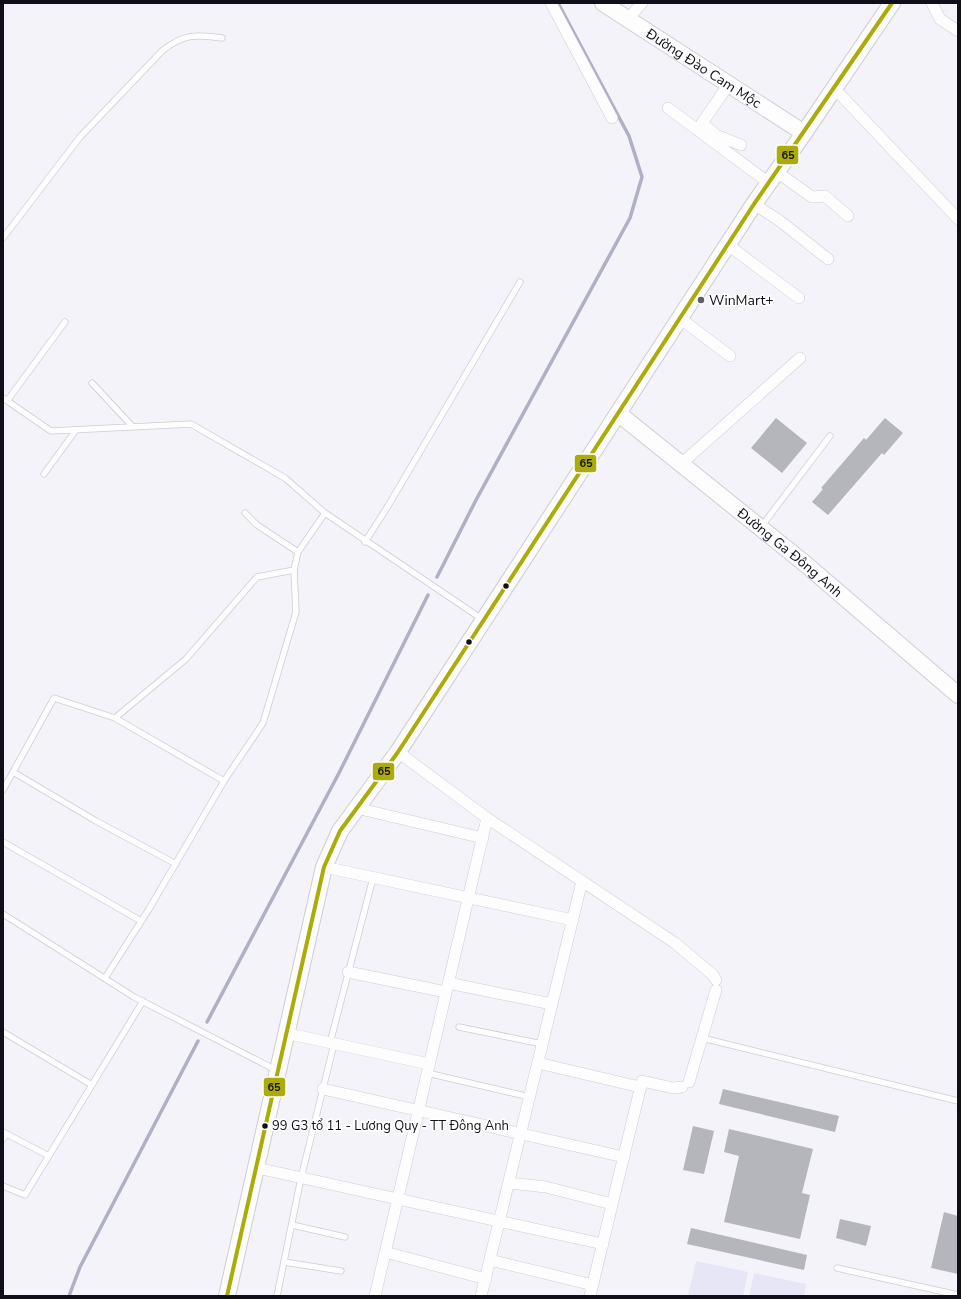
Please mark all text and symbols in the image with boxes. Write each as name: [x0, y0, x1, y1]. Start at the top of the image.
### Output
street label: Đường Đào Cam Mộc: [642, 23, 765, 113]
line badge: 65: [776, 145, 799, 165]
text: 65: [781, 148, 795, 163]
place label: WinMart+: [709, 291, 774, 310]
marker: WinMart+: [696, 295, 706, 305]
line badge: 65: [574, 454, 597, 473]
text: 65: [579, 456, 593, 471]
street label: Đường Ga Đông Anh: [733, 503, 847, 601]
unlabelled marker: [501, 581, 511, 591]
unlabelled marker: [464, 637, 474, 647]
line badge: 65: [372, 762, 395, 781]
text: 65: [377, 764, 391, 779]
line badge: 65: [263, 1077, 286, 1097]
text: 65: [267, 1080, 281, 1095]
place label: 99 G3 tổ 11 - Lương Quy - TT Đông Anh: [272, 1117, 509, 1135]
marker: 99 G3 tổ 11 - Lương Quy - TT Đông Anh: [260, 1121, 270, 1131]

